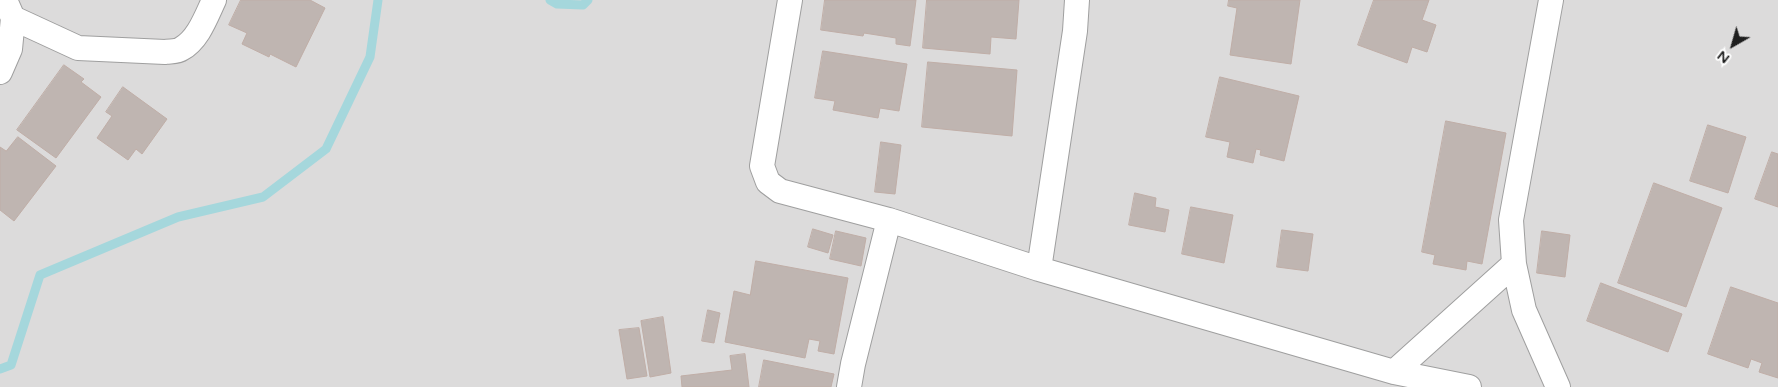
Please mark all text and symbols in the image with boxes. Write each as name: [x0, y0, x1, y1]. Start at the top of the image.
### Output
north arrow: [1708, 20, 1758, 70]
text: N: [1714, 47, 1733, 67]

